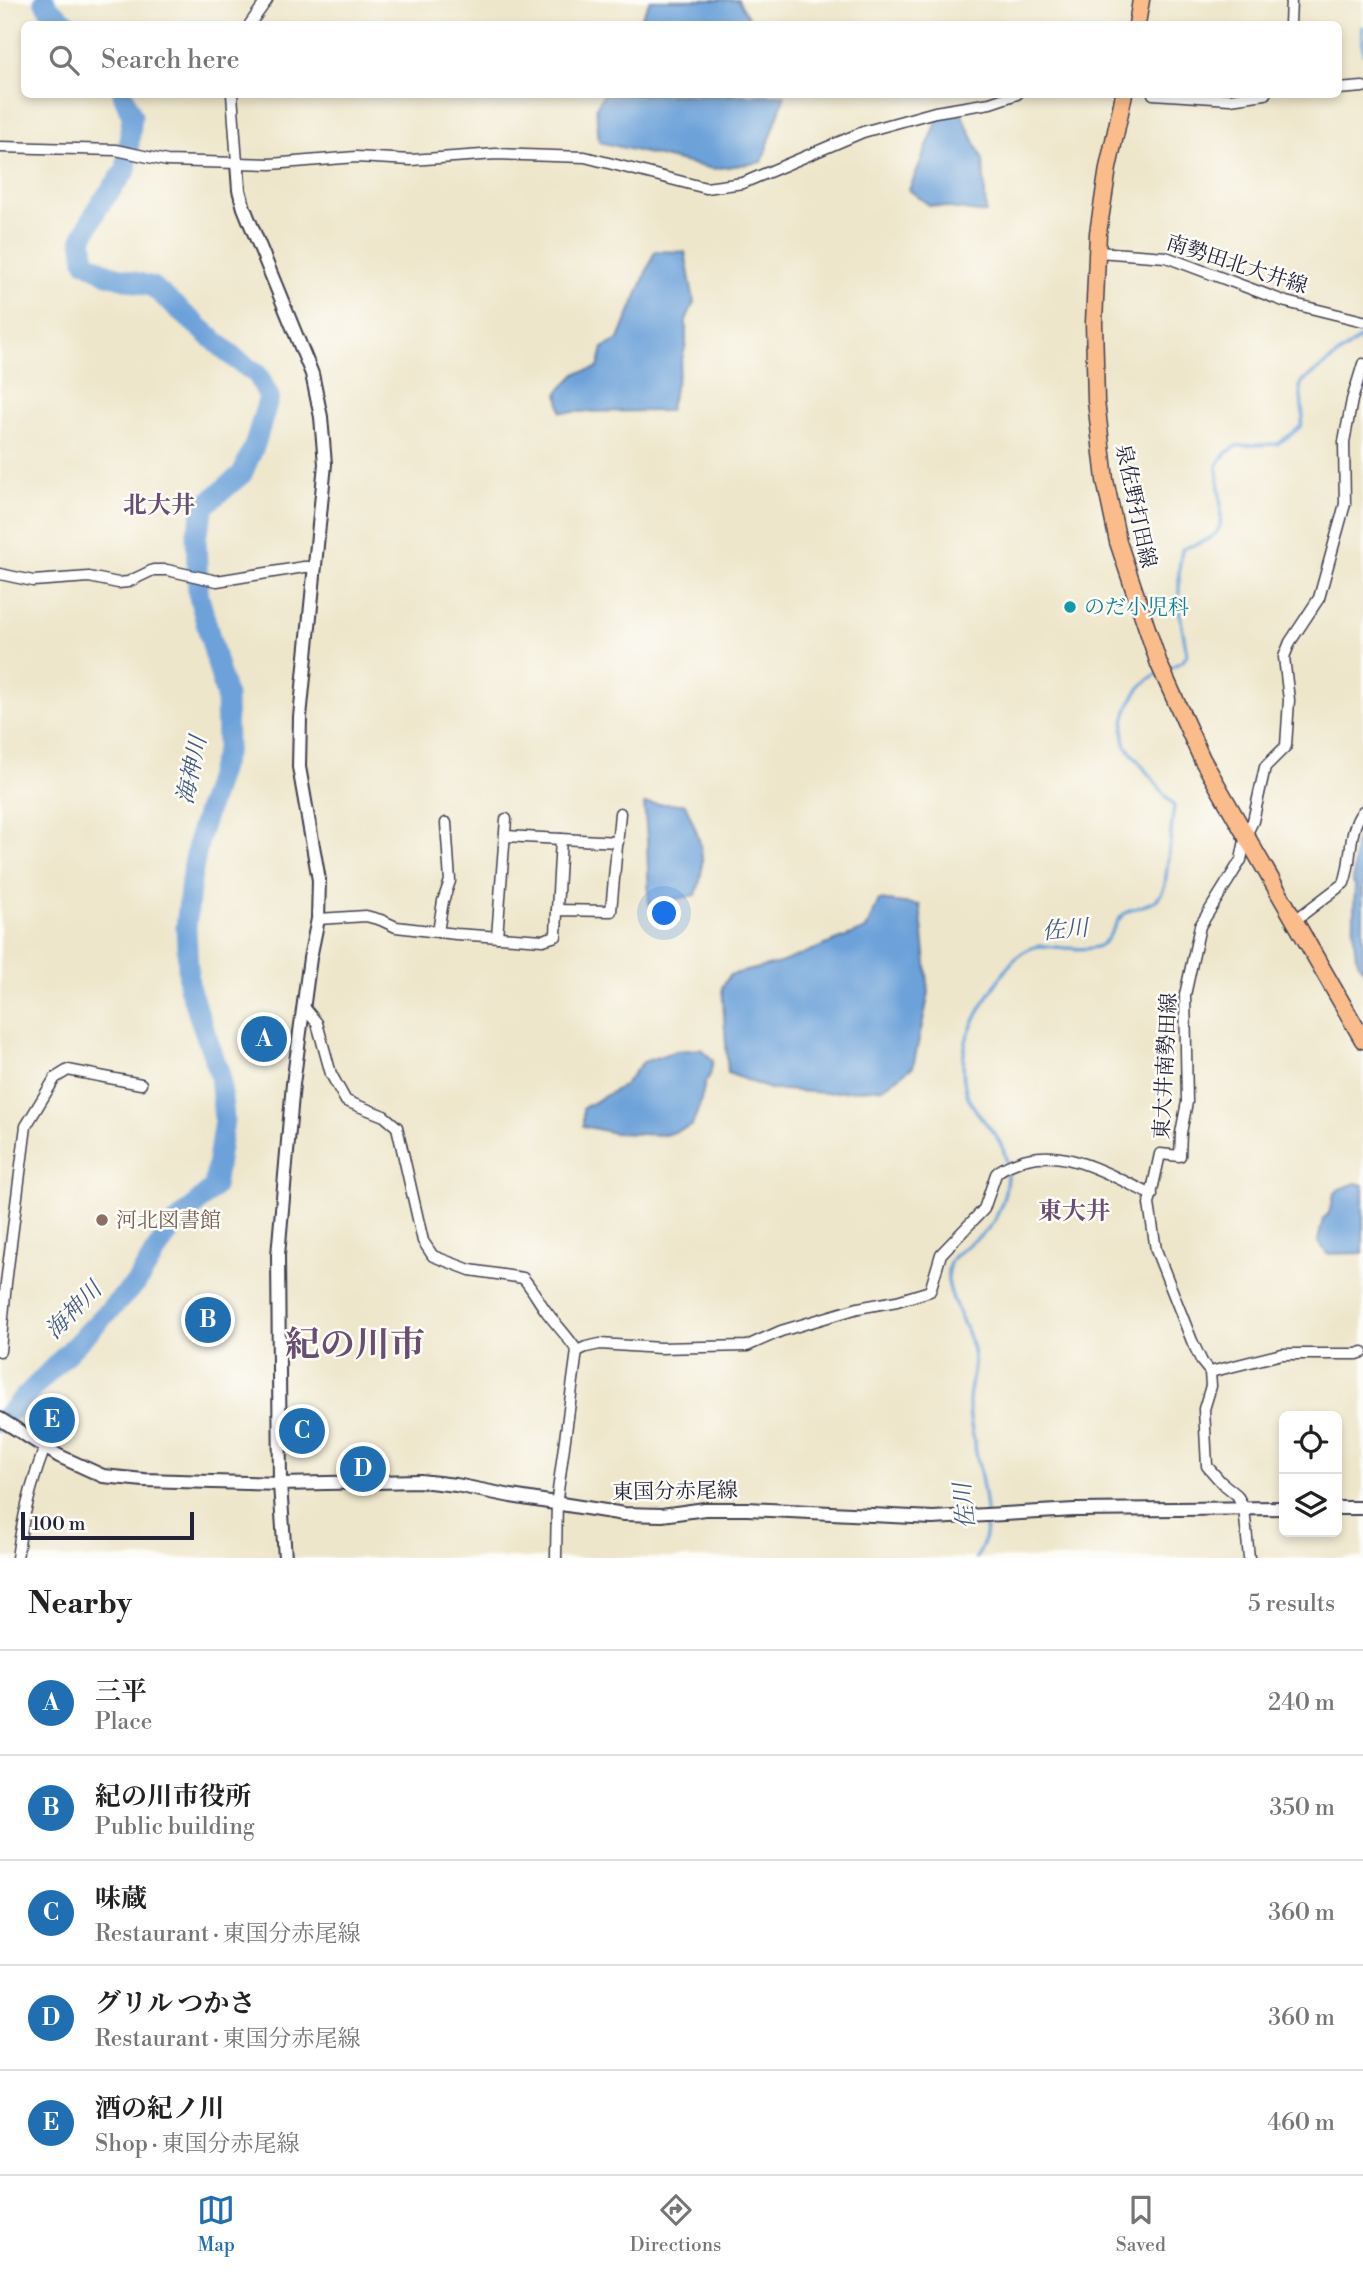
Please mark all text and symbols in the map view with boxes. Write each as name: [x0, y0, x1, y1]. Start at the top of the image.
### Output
search box: [21, 21, 1342, 98]
icon: search: [45, 41, 83, 79]
text: Search here: [101, 44, 240, 76]
street label: 南勢田北大井線: [1163, 230, 1311, 300]
street label: 泉佐野打田線: [1109, 442, 1161, 571]
district label: 北大井: [123, 491, 195, 521]
place label: のだ小児科: [1084, 595, 1189, 621]
marker: のだ小児科: [1062, 599, 1078, 615]
water label: 海神川: [171, 731, 213, 807]
your location: [647, 896, 681, 930]
water label: 佐川: [1041, 914, 1092, 946]
street label: 東大井南勢田線: [1149, 992, 1183, 1140]
pin: A: [241, 1013, 287, 1065]
district label: 東大井: [1038, 1197, 1110, 1227]
place label: 河北図書館: [116, 1208, 221, 1234]
marker: 河北図書館: [94, 1212, 110, 1228]
water label: 海神川: [40, 1274, 110, 1345]
pin: B: [185, 1294, 231, 1346]
district label: 紀の川市: [285, 1324, 425, 1367]
pin: E: [29, 1394, 75, 1446]
pin: C: [279, 1405, 325, 1457]
map controls: [1279, 1411, 1342, 1537]
button: locate: [1279, 1411, 1342, 1474]
pin: D: [340, 1443, 386, 1495]
button: layers: [1279, 1474, 1342, 1537]
street label: 東国分赤尾線: [612, 1478, 738, 1506]
water label: 佐川: [948, 1479, 981, 1530]
scale bar: [21, 1509, 194, 1541]
text: 100 m: [32, 1512, 85, 1536]
text: Nearby: [28, 1585, 132, 1623]
text: 5 results: [1248, 1590, 1335, 1618]
text: 三平: [95, 1676, 147, 1708]
text: A: [43, 1689, 59, 1717]
text: 240 m: [1268, 1689, 1335, 1717]
text: Place: [95, 1708, 152, 1736]
text: 紀の川市役所: [95, 1781, 251, 1813]
text: B: [42, 1794, 60, 1822]
text: 350 m: [1269, 1794, 1335, 1822]
text: Public building: [95, 1813, 255, 1841]
text: 味蔵: [95, 1883, 147, 1915]
text: C: [43, 1899, 59, 1927]
text: 360 m: [1268, 1899, 1335, 1927]
text: Restaurant · 東国分赤尾線: [95, 1920, 360, 1948]
text: グリル つかさ: [95, 1988, 255, 2020]
text: D: [42, 2004, 60, 2032]
text: 360 m: [1268, 2004, 1335, 2032]
text: Restaurant · 東国分赤尾線: [95, 2025, 360, 2053]
text: 酒の紀ノ川: [95, 2093, 225, 2125]
text: E: [43, 2109, 59, 2137]
text: 460 m: [1267, 2109, 1335, 2137]
text: Shop · 東国分赤尾線: [95, 2130, 299, 2158]
tab: Map: [197, 2191, 235, 2257]
tab: Directions: [630, 2191, 721, 2257]
tab: Saved: [1116, 2191, 1166, 2257]

